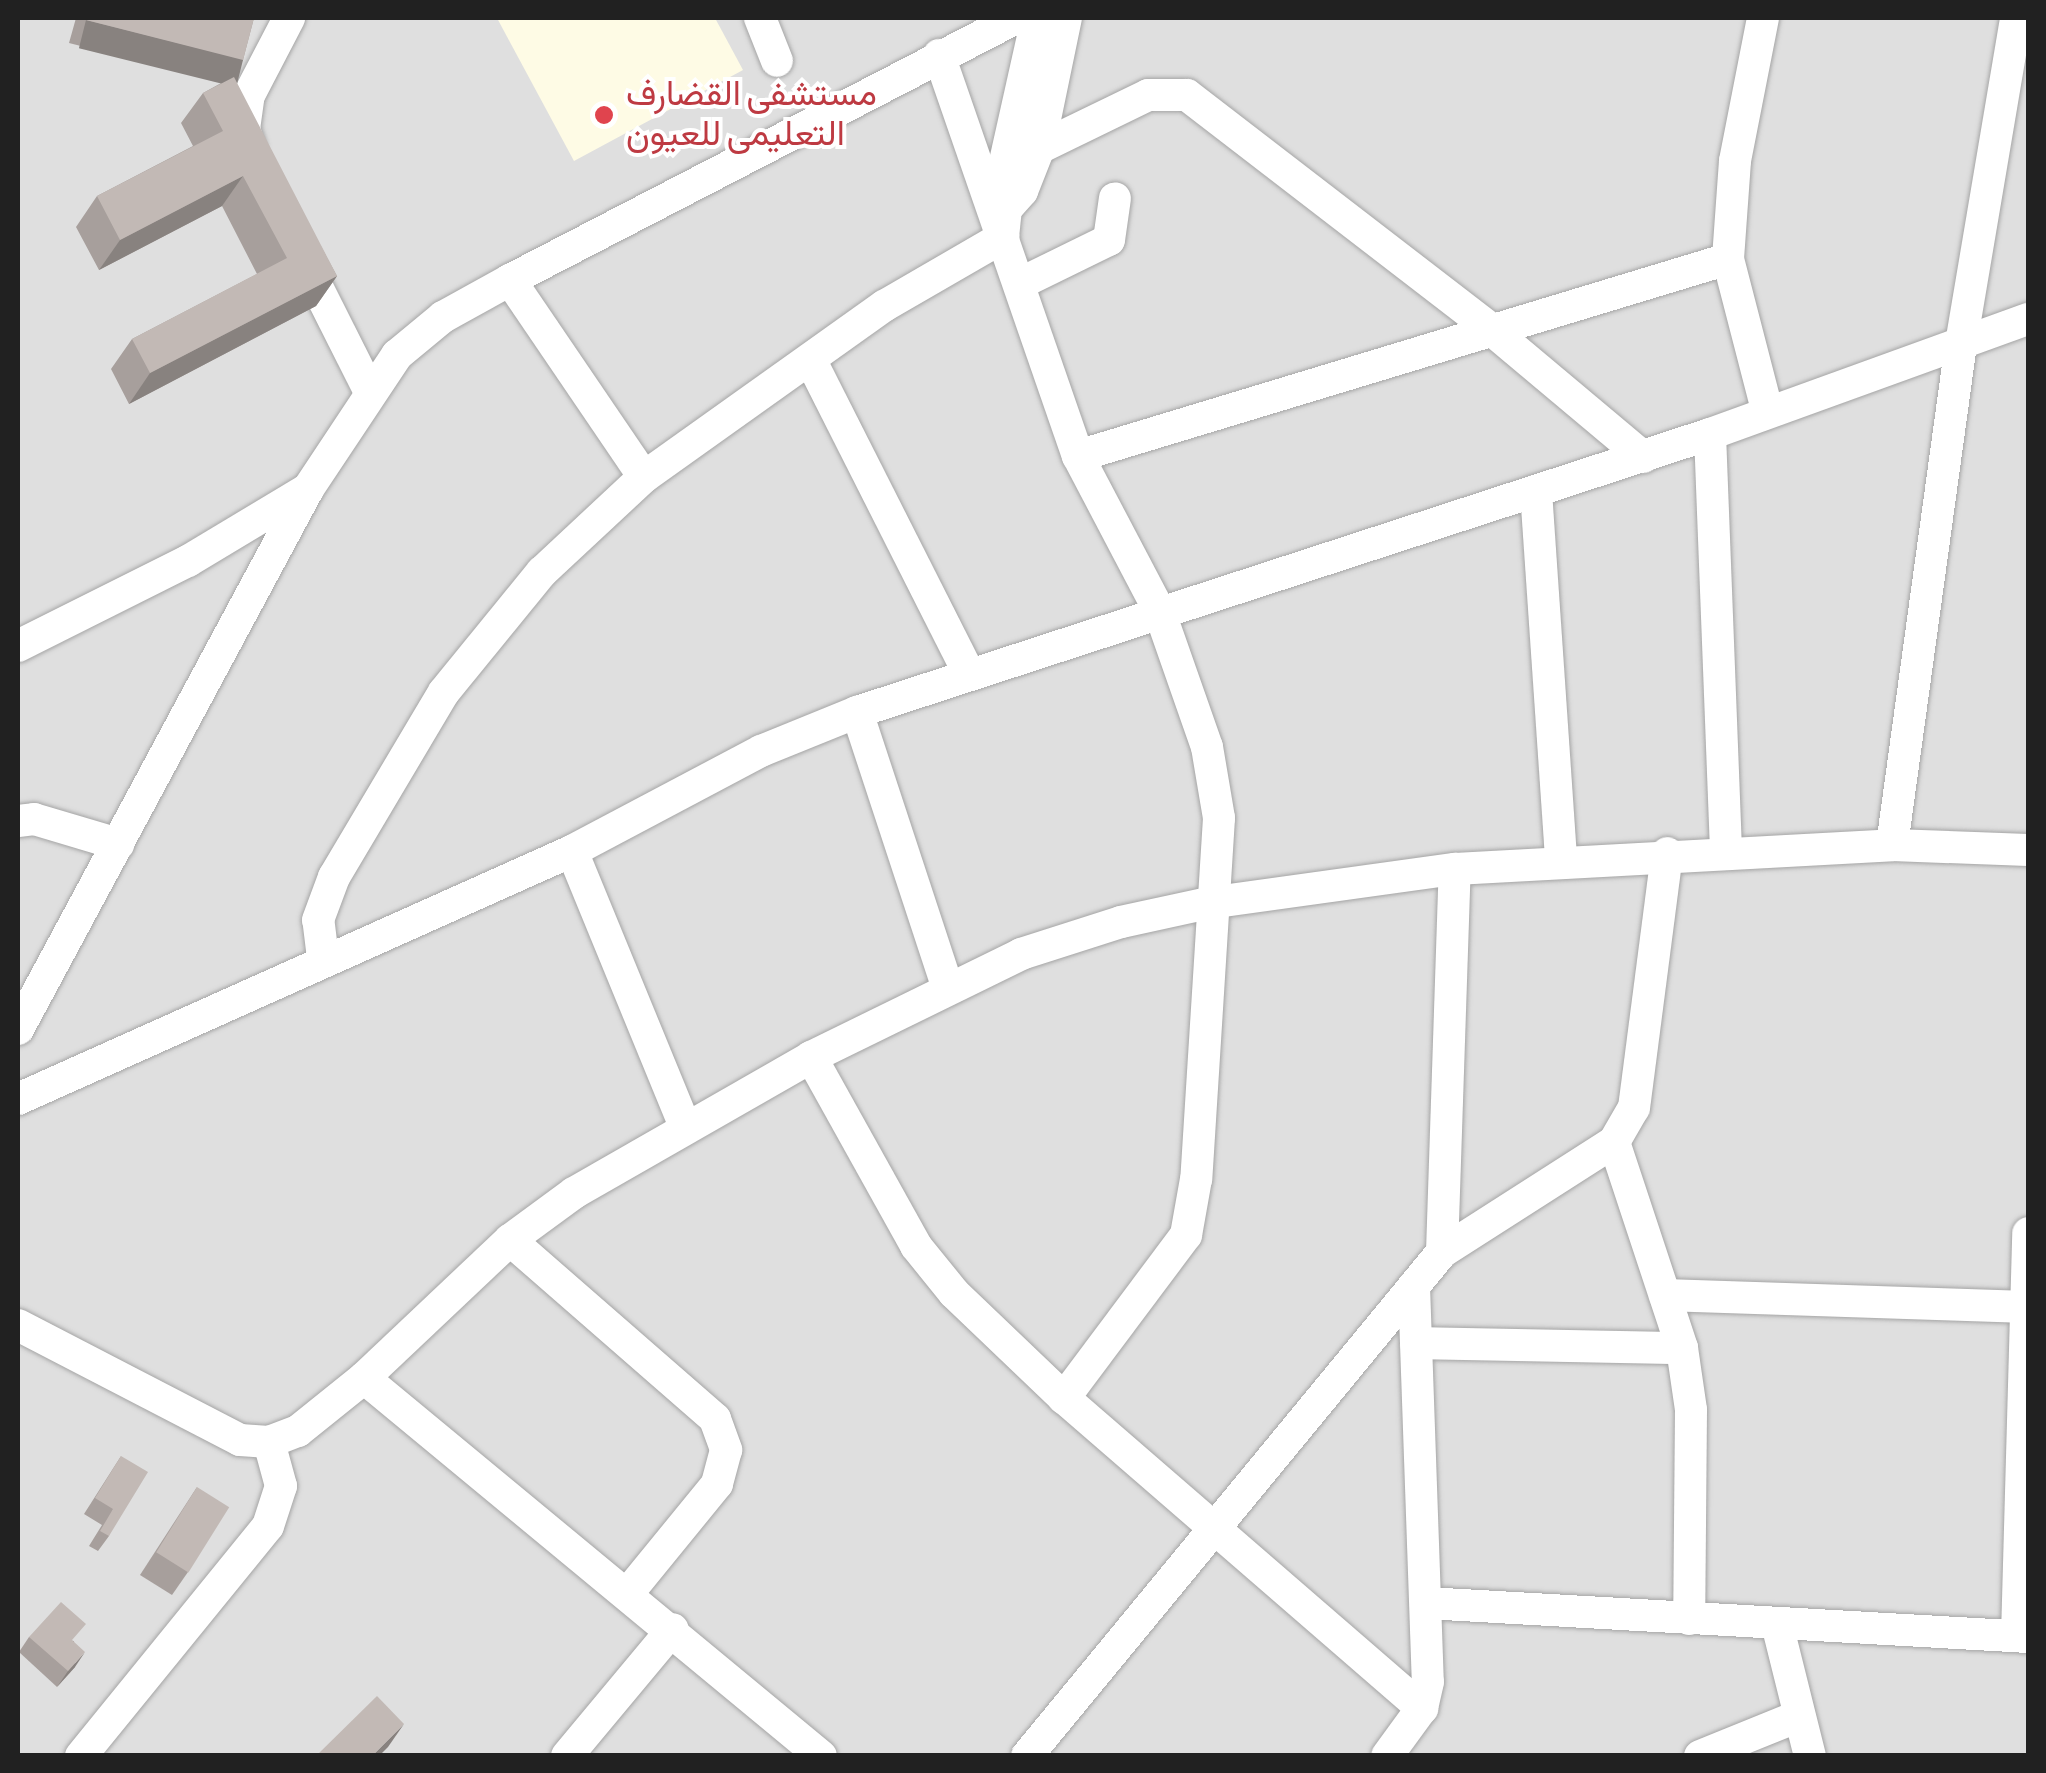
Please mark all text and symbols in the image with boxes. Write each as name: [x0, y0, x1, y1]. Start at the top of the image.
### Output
place label: مستشفى القضارف التعليمى للعيون: [626, 74, 877, 156]
marker: مستشفى القضارف التعليمى للعيون: [591, 102, 617, 128]

